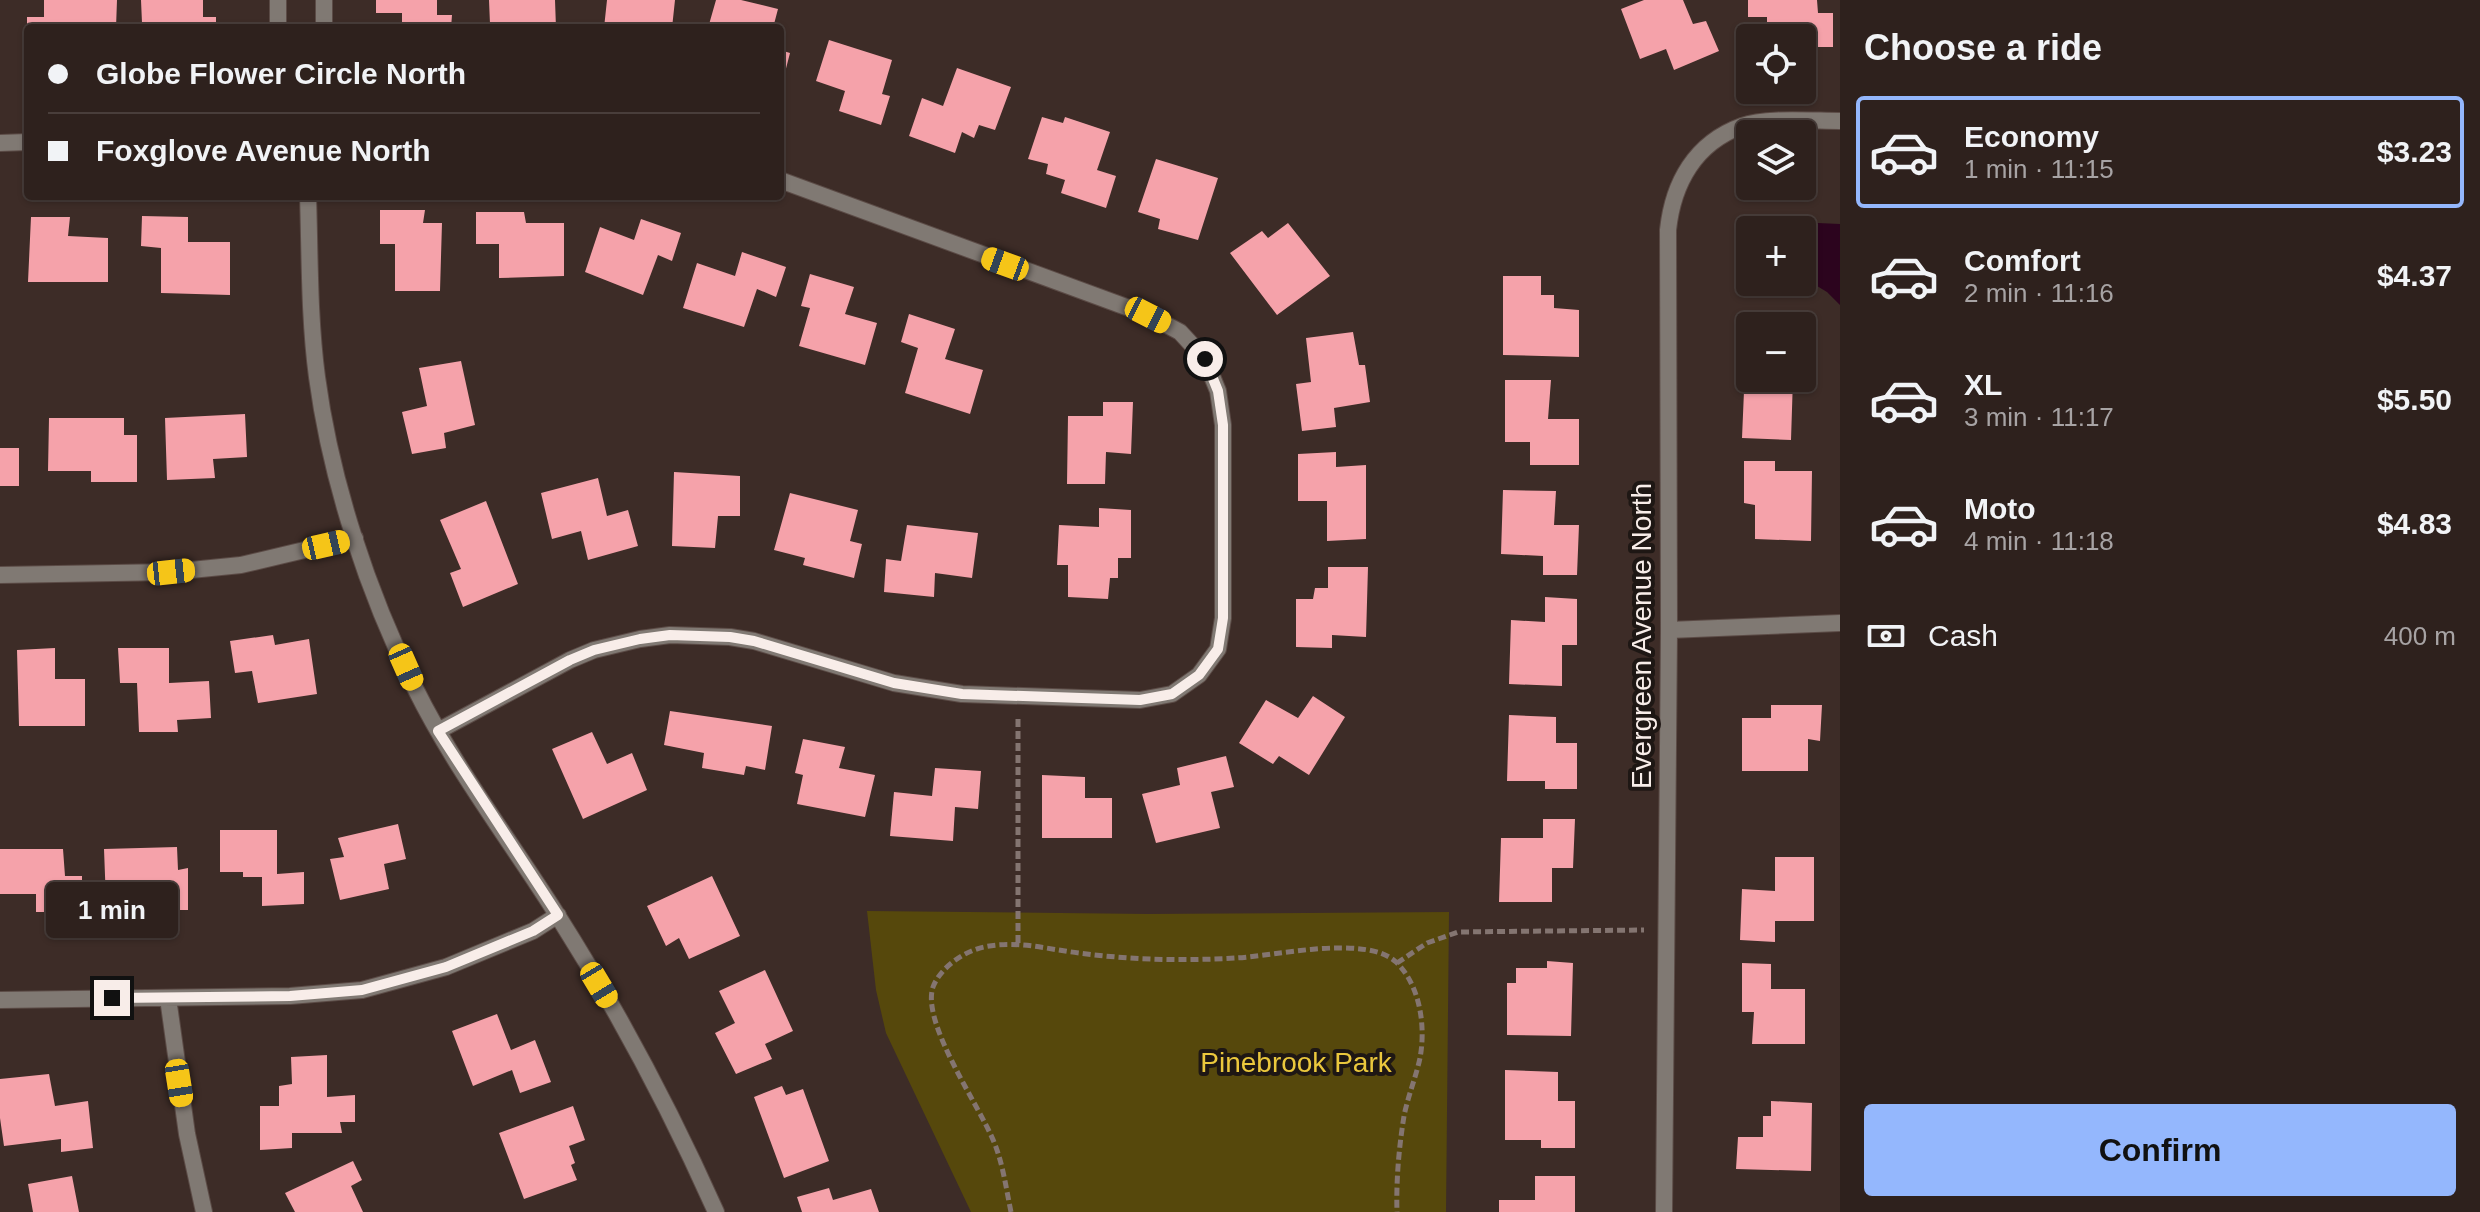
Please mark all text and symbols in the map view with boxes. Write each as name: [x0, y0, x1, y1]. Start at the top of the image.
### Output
map controls: [1736, 24, 1816, 392]
button: locate: [1736, 24, 1816, 104]
text: Choose a ride: [1864, 27, 2102, 68]
text: Globe Flower Circle North: [96, 57, 466, 90]
icon: car: [1868, 116, 1940, 188]
button: layers: [1736, 120, 1816, 200]
text: Economy: [1964, 120, 2099, 153]
text: Foxglove Avenue North: [96, 134, 430, 167]
text: $3.23: [2377, 135, 2452, 168]
text: 1 min · 11:15: [1964, 154, 2114, 184]
button: +: [1736, 216, 1816, 296]
icon: car: [1868, 240, 1940, 312]
text: Comfort: [1964, 244, 2081, 277]
car: [978, 245, 1032, 283]
text: $4.37: [2377, 259, 2452, 292]
text: 2 min · 11:16: [1964, 278, 2114, 308]
car: [1121, 293, 1175, 337]
button: −: [1736, 312, 1816, 392]
route start: [1187, 341, 1223, 377]
icon: car: [1868, 364, 1940, 436]
text: XL: [1964, 368, 2002, 401]
text: $5.50: [2377, 383, 2452, 416]
text: 3 min · 11:17: [1964, 402, 2114, 432]
street label: Evergreen Avenue North: [1626, 483, 1657, 789]
icon: car: [1868, 488, 1940, 560]
text: Moto: [1964, 492, 2036, 525]
text: $4.83: [2377, 507, 2452, 540]
text: 4 min · 11:18: [1964, 526, 2114, 556]
car: [300, 528, 352, 562]
car: [146, 558, 196, 586]
icon: cash: [1864, 614, 1908, 658]
text: Cash: [1928, 619, 1998, 652]
text: 400 m: [2384, 621, 2456, 651]
car: [385, 640, 427, 694]
callout: 1 min: [46, 882, 178, 938]
text: 1 min: [78, 895, 146, 925]
car: [576, 958, 622, 1012]
route end: [94, 980, 130, 1016]
park label: Pinebrook Park: [1200, 1047, 1393, 1078]
car: [163, 1057, 195, 1109]
button: Confirm: [1864, 1104, 2456, 1196]

